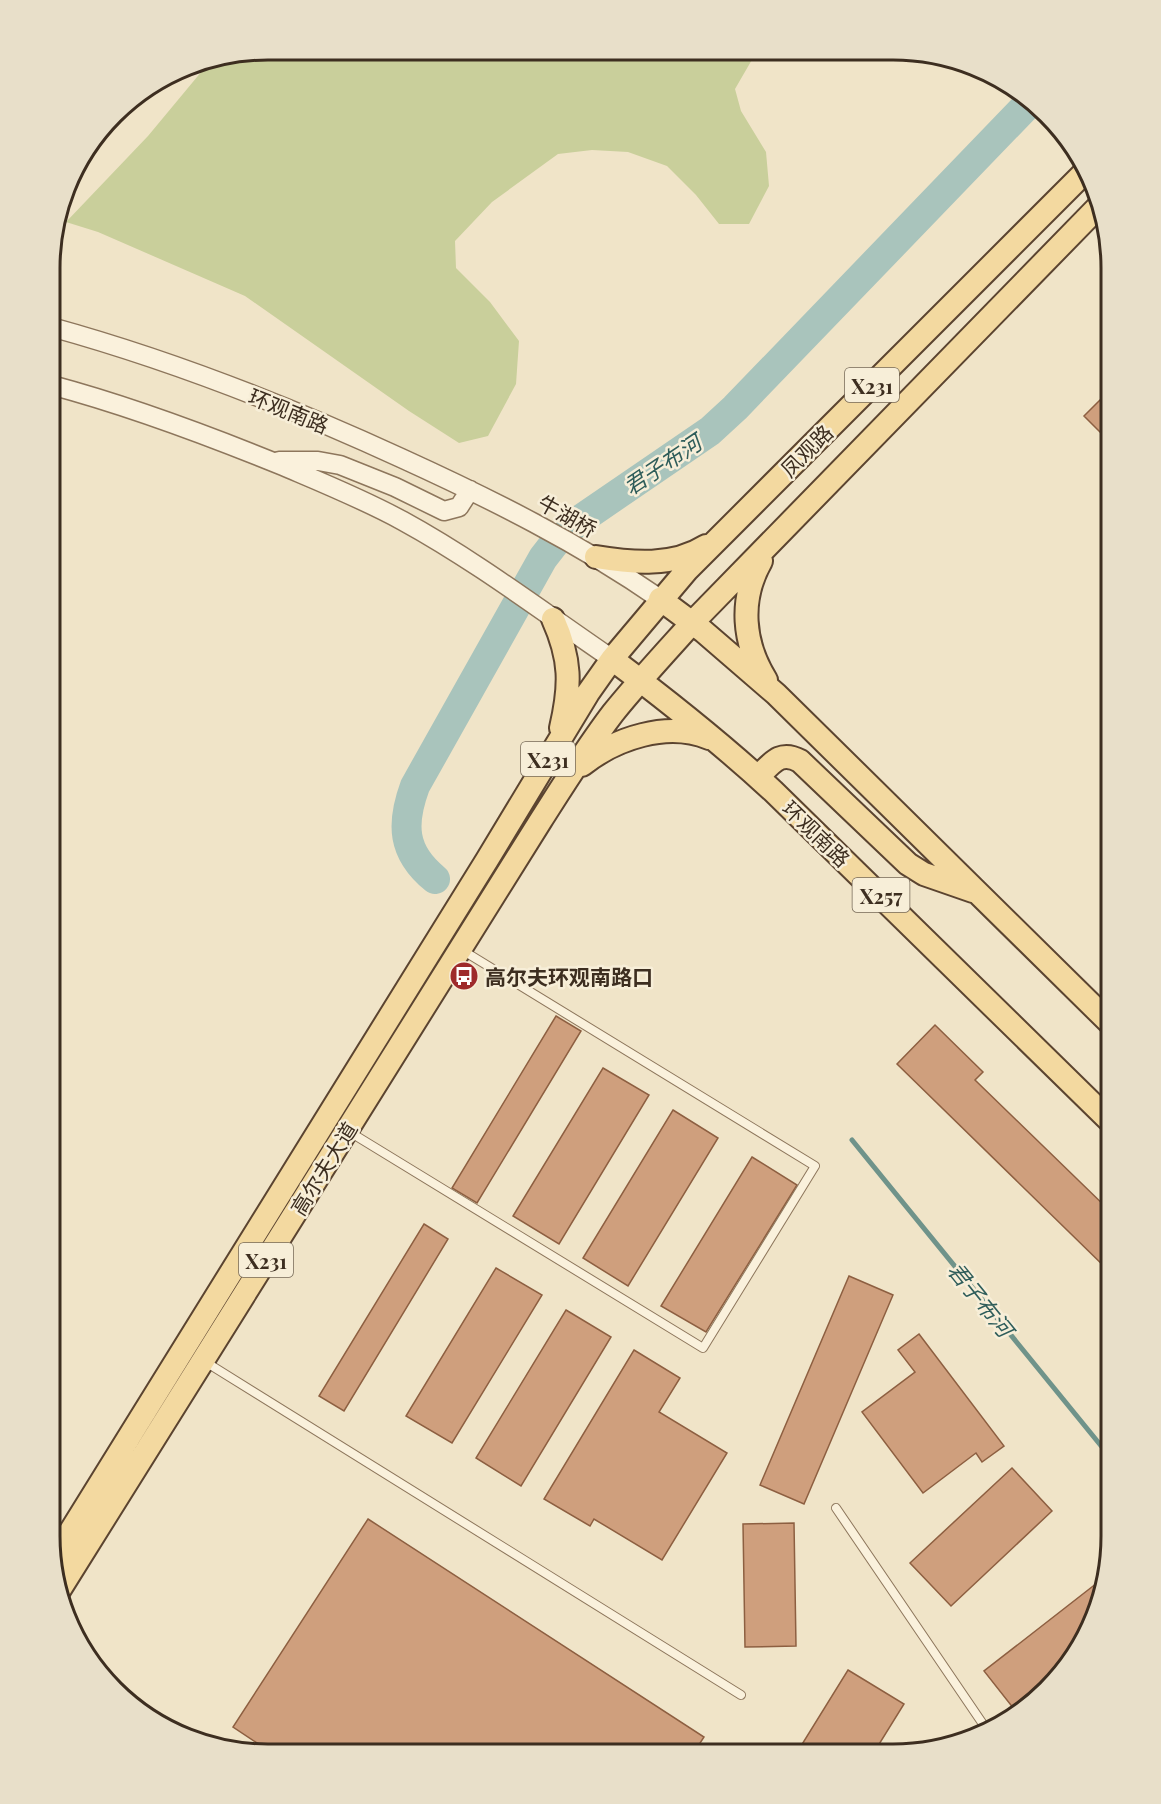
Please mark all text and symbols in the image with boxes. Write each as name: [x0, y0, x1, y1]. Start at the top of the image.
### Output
road number: X231: [845, 368, 899, 402]
street label: 环观南路: [245, 381, 333, 439]
street label: 凤观路: [774, 418, 838, 482]
water label: 君子布河: [617, 425, 710, 501]
street label: 牛湖桥: [534, 487, 602, 543]
road number: X231: [521, 742, 575, 776]
street label: 环观南路: [777, 794, 857, 872]
road number: X257: [852, 878, 910, 912]
bus stop icon: 高尔夫环观南路口: [448, 960, 480, 992]
place label: 高尔夫环观南路口: [485, 962, 653, 990]
street label: 高尔夫大道: [283, 1116, 363, 1220]
road number: X231: [239, 1243, 293, 1277]
water label: 君子布河: [942, 1255, 1023, 1346]

